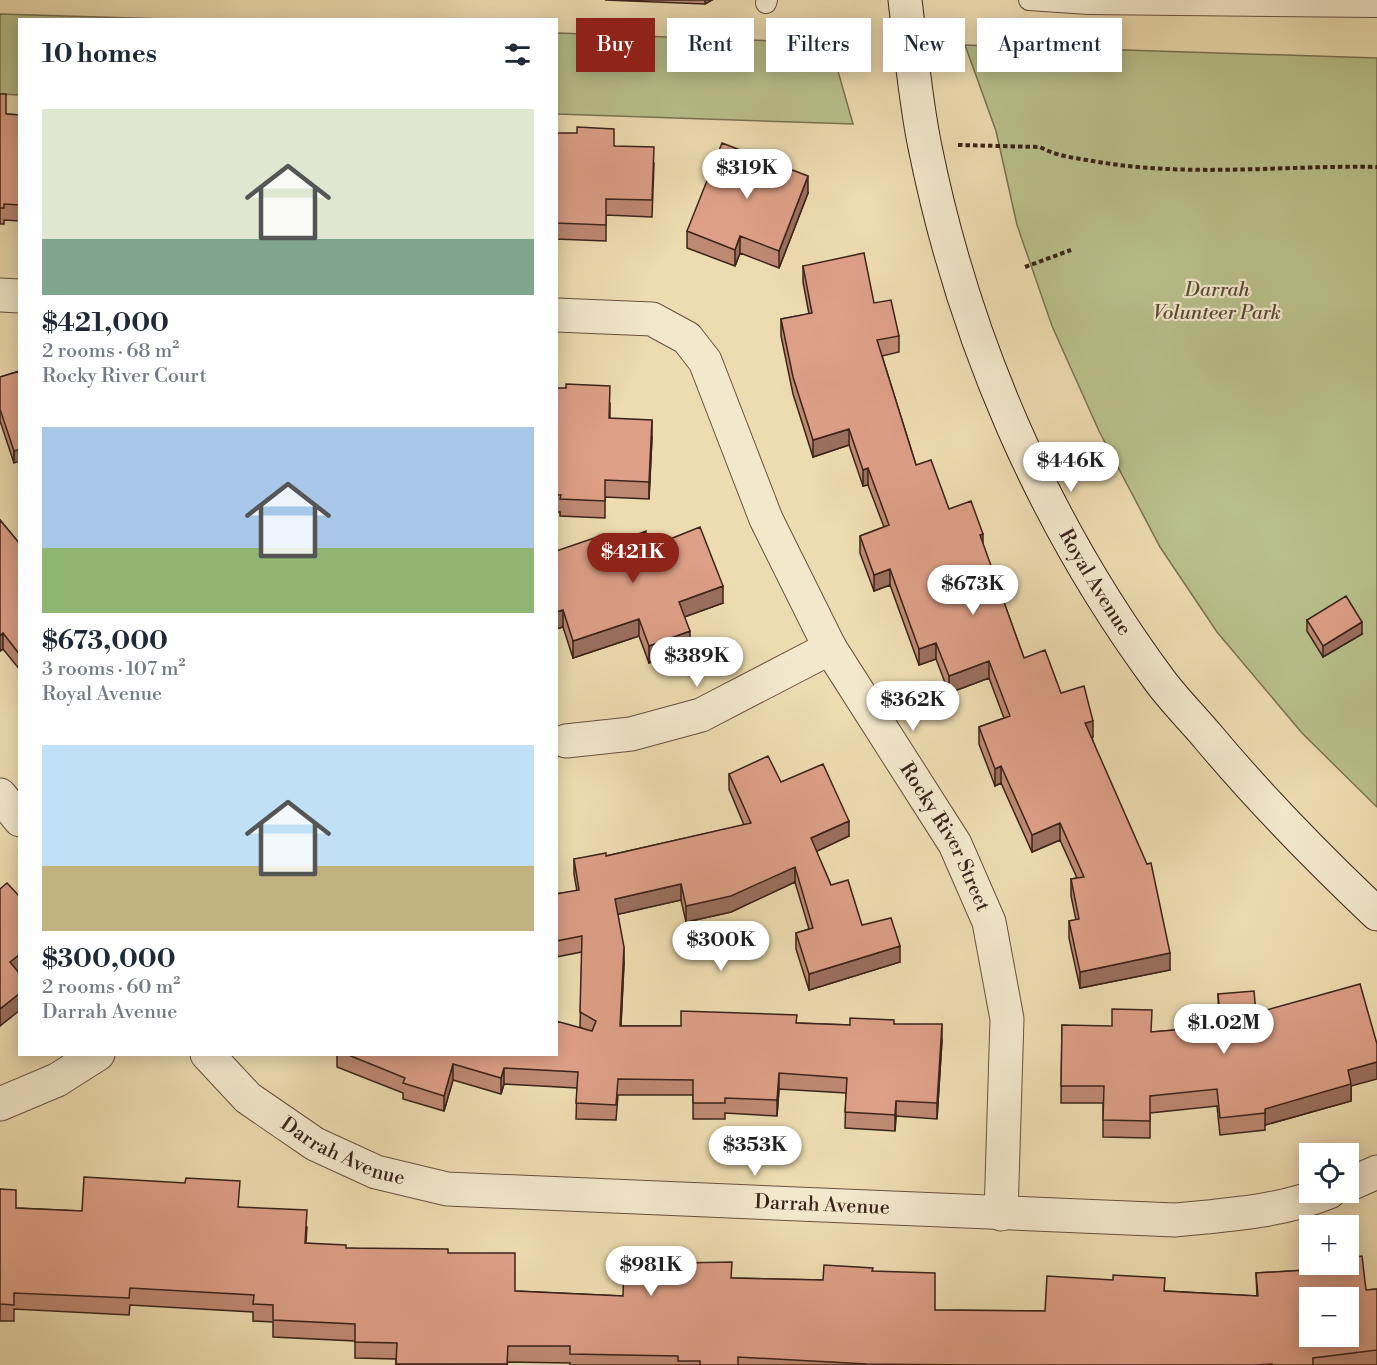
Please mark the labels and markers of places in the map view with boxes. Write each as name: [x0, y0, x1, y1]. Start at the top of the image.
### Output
pin: $319K: [705, 149, 789, 200]
pin: $446K: [1029, 442, 1113, 493]
pin: $421K: [591, 533, 675, 584]
pin: $673K: [931, 565, 1015, 616]
pin: $389K: [655, 637, 739, 688]
pin: $362K: [871, 681, 955, 732]
pin: $300K: [679, 921, 763, 972]
pin: $1.02M: [1175, 1004, 1273, 1055]
pin: $353K: [713, 1126, 797, 1177]
pin: $981K: [609, 1246, 693, 1297]

